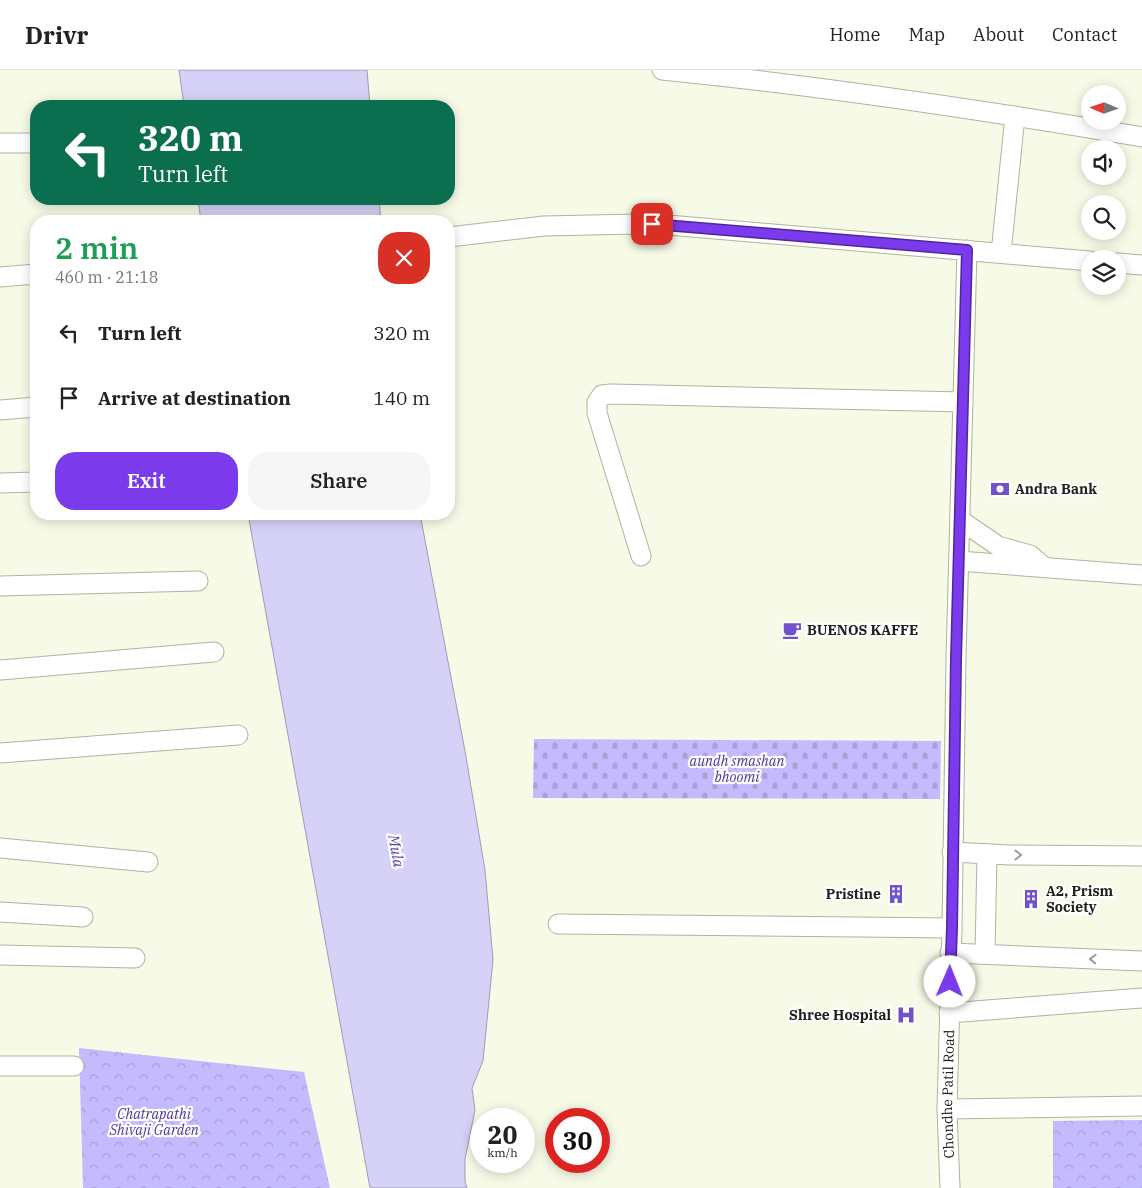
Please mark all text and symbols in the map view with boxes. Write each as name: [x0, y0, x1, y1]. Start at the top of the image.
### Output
text: Drivr: [25, 19, 88, 51]
text: Home: [829, 23, 881, 46]
text: Map: [909, 23, 945, 46]
text: About: [973, 23, 1024, 46]
text: Contact: [1052, 23, 1117, 46]
north arrow: [1081, 85, 1126, 130]
map controls: [1081, 85, 1126, 295]
text: 320 m: [138, 115, 243, 161]
icon: left: [55, 120, 120, 185]
button: sound: [1081, 140, 1126, 185]
text: Turn left: [138, 159, 228, 188]
button: search: [1081, 195, 1126, 240]
pin: [631, 203, 673, 245]
icon: arrive: [638, 210, 666, 238]
text: 2 min: [55, 228, 138, 267]
button: close: [378, 232, 430, 284]
button: layers: [1081, 250, 1126, 295]
text: 460 m · 21:18: [55, 267, 158, 287]
icon: left: [55, 319, 83, 347]
text: Turn left: [98, 321, 181, 345]
text: 320 m: [373, 321, 430, 345]
icon: arrive: [55, 384, 83, 412]
text: Arrive at destination: [98, 386, 291, 410]
text: 140 m: [373, 386, 430, 410]
button: Exit: [55, 452, 238, 510]
button: Share: [248, 452, 430, 510]
bank icon: Andra Bank: [989, 478, 1011, 500]
place label: Andra Bank: [1015, 480, 1097, 498]
cafe icon: BUENOS KAFFE: [781, 619, 803, 641]
place label: BUENOS KAFFE: [807, 621, 918, 639]
park label: aundh smashan bhoomi: [690, 752, 784, 786]
water label: Mula: [384, 832, 409, 870]
one-way arrow: [1015, 850, 1023, 860]
place label: A2, Prism Society: [1046, 882, 1113, 916]
building icon: Pristine: [885, 883, 907, 905]
place label: Pristine: [826, 885, 881, 903]
building icon: A2, Prism Society: [1020, 888, 1042, 910]
one-way arrow: [1089, 953, 1097, 964]
position arrow: [923, 955, 975, 1007]
hospital icon: Shree Hospital: [895, 1004, 917, 1026]
place label: Shree Hospital: [789, 1006, 891, 1024]
street label: Chondhe Patil Road: [938, 1029, 958, 1159]
park label: Chatrapathi Shivaji Garden: [108, 1105, 199, 1139]
speed limit sign: 30: [545, 1108, 610, 1173]
text: 20: [487, 1118, 518, 1151]
text: km/h: [487, 1145, 518, 1160]

